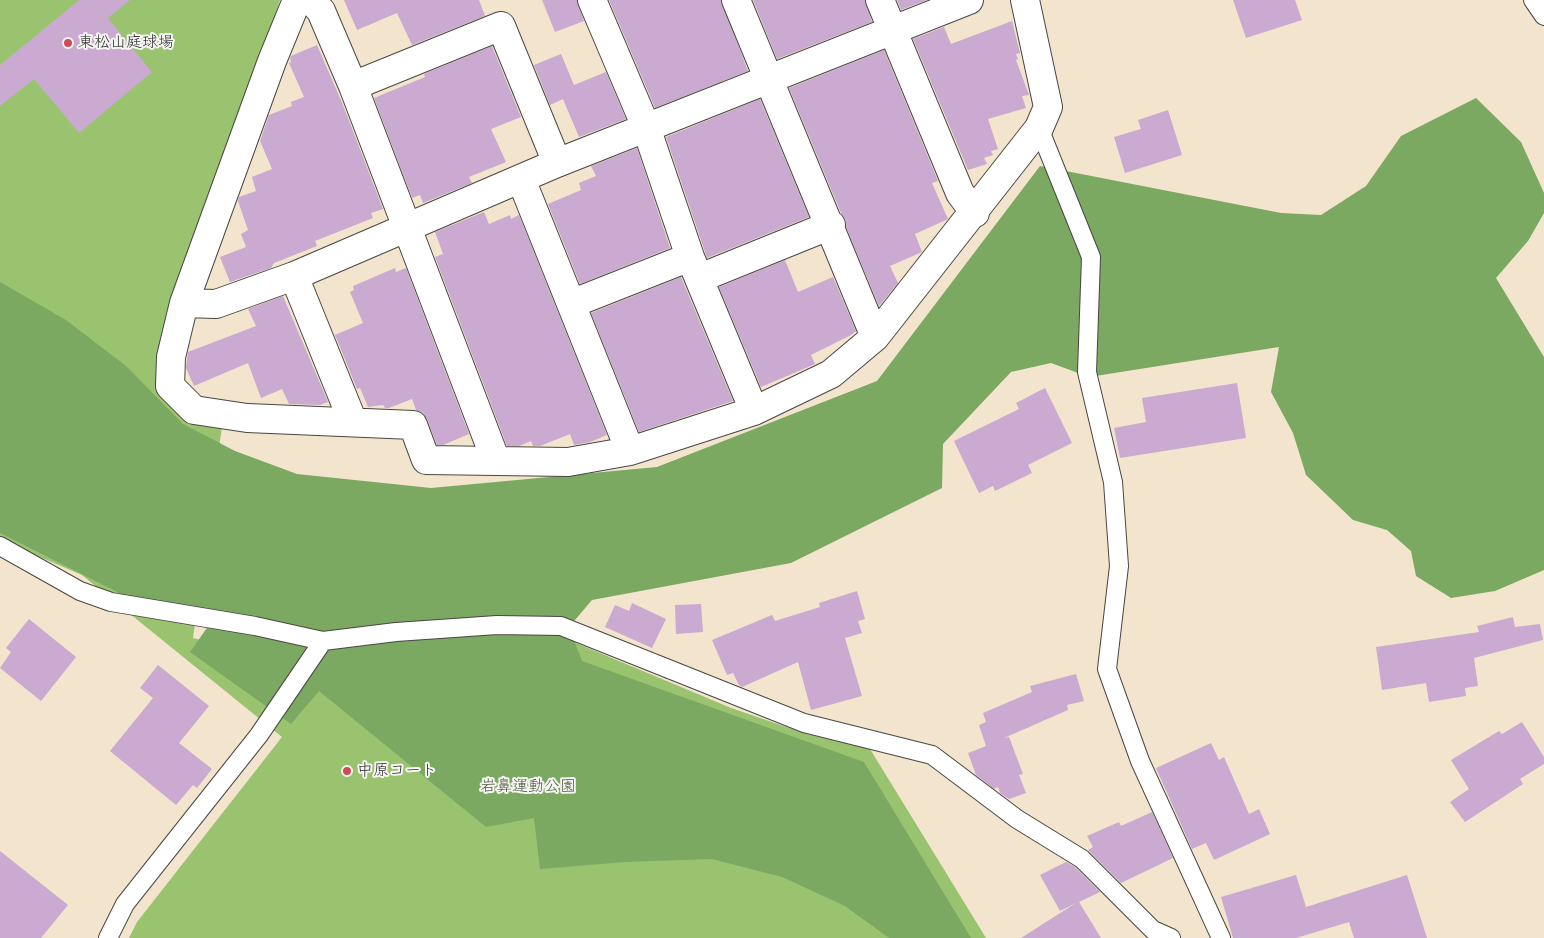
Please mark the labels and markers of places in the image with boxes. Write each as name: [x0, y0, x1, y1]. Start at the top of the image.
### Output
place label: 東松山庭球場: [78, 33, 174, 53]
marker: 東松山庭球場: [62, 37, 74, 49]
place label: 中原コート: [357, 761, 437, 781]
marker: 中原コート: [341, 765, 353, 777]

